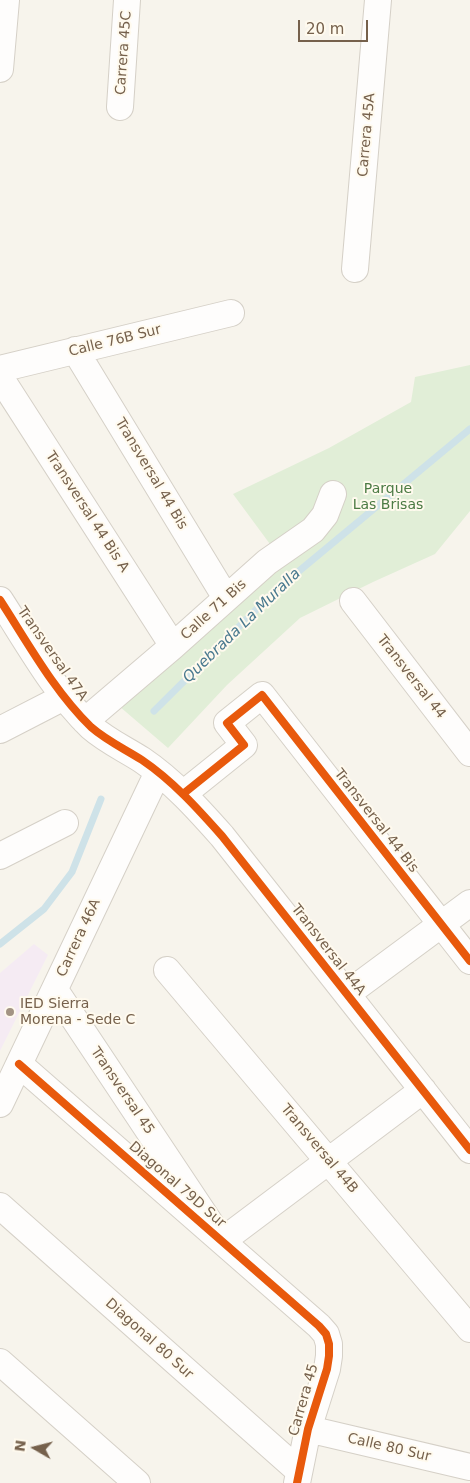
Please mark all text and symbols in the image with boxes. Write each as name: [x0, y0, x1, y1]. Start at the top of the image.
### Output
street label: Carrera 45C: [113, 10, 135, 96]
scale bar: [300, 10, 370, 42]
text: 20 m: [306, 20, 344, 38]
street label: Carrera 45A: [355, 92, 379, 178]
street label: Calle 76B Sur: [67, 321, 163, 361]
street label: Transversal 44 Bis: [111, 415, 191, 533]
street label: Transversal 44 Bis A: [42, 448, 132, 576]
park label: Parque Las Brisas: [353, 481, 423, 514]
water label: Quebrada La Muralla: [179, 565, 305, 687]
street label: Calle 71 Bis: [178, 576, 250, 644]
street label: Transversal 47A: [13, 604, 91, 704]
street label: Transversal 44: [373, 632, 449, 722]
street label: Transversal 44 Bis: [330, 766, 422, 876]
street label: Carrera 46A: [54, 896, 104, 980]
street label: Transversal 44A: [287, 901, 369, 999]
place label: IED Sierra Morena - Sede C: [20, 996, 135, 1028]
marker: IED Sierra Morena - Sede C: [4, 1006, 16, 1018]
street label: Transversal 45: [87, 1044, 157, 1138]
street label: Transversal 44B: [277, 1101, 361, 1197]
street label: Diagonal 79D Sur: [125, 1138, 229, 1232]
street label: Diagonal 80 Sur: [102, 1295, 196, 1383]
street label: Carrera 45: [286, 1362, 322, 1438]
north arrow: [10, 1423, 60, 1473]
street label: Calle 80 Sur: [346, 1430, 432, 1466]
text: N: [11, 1439, 29, 1453]

